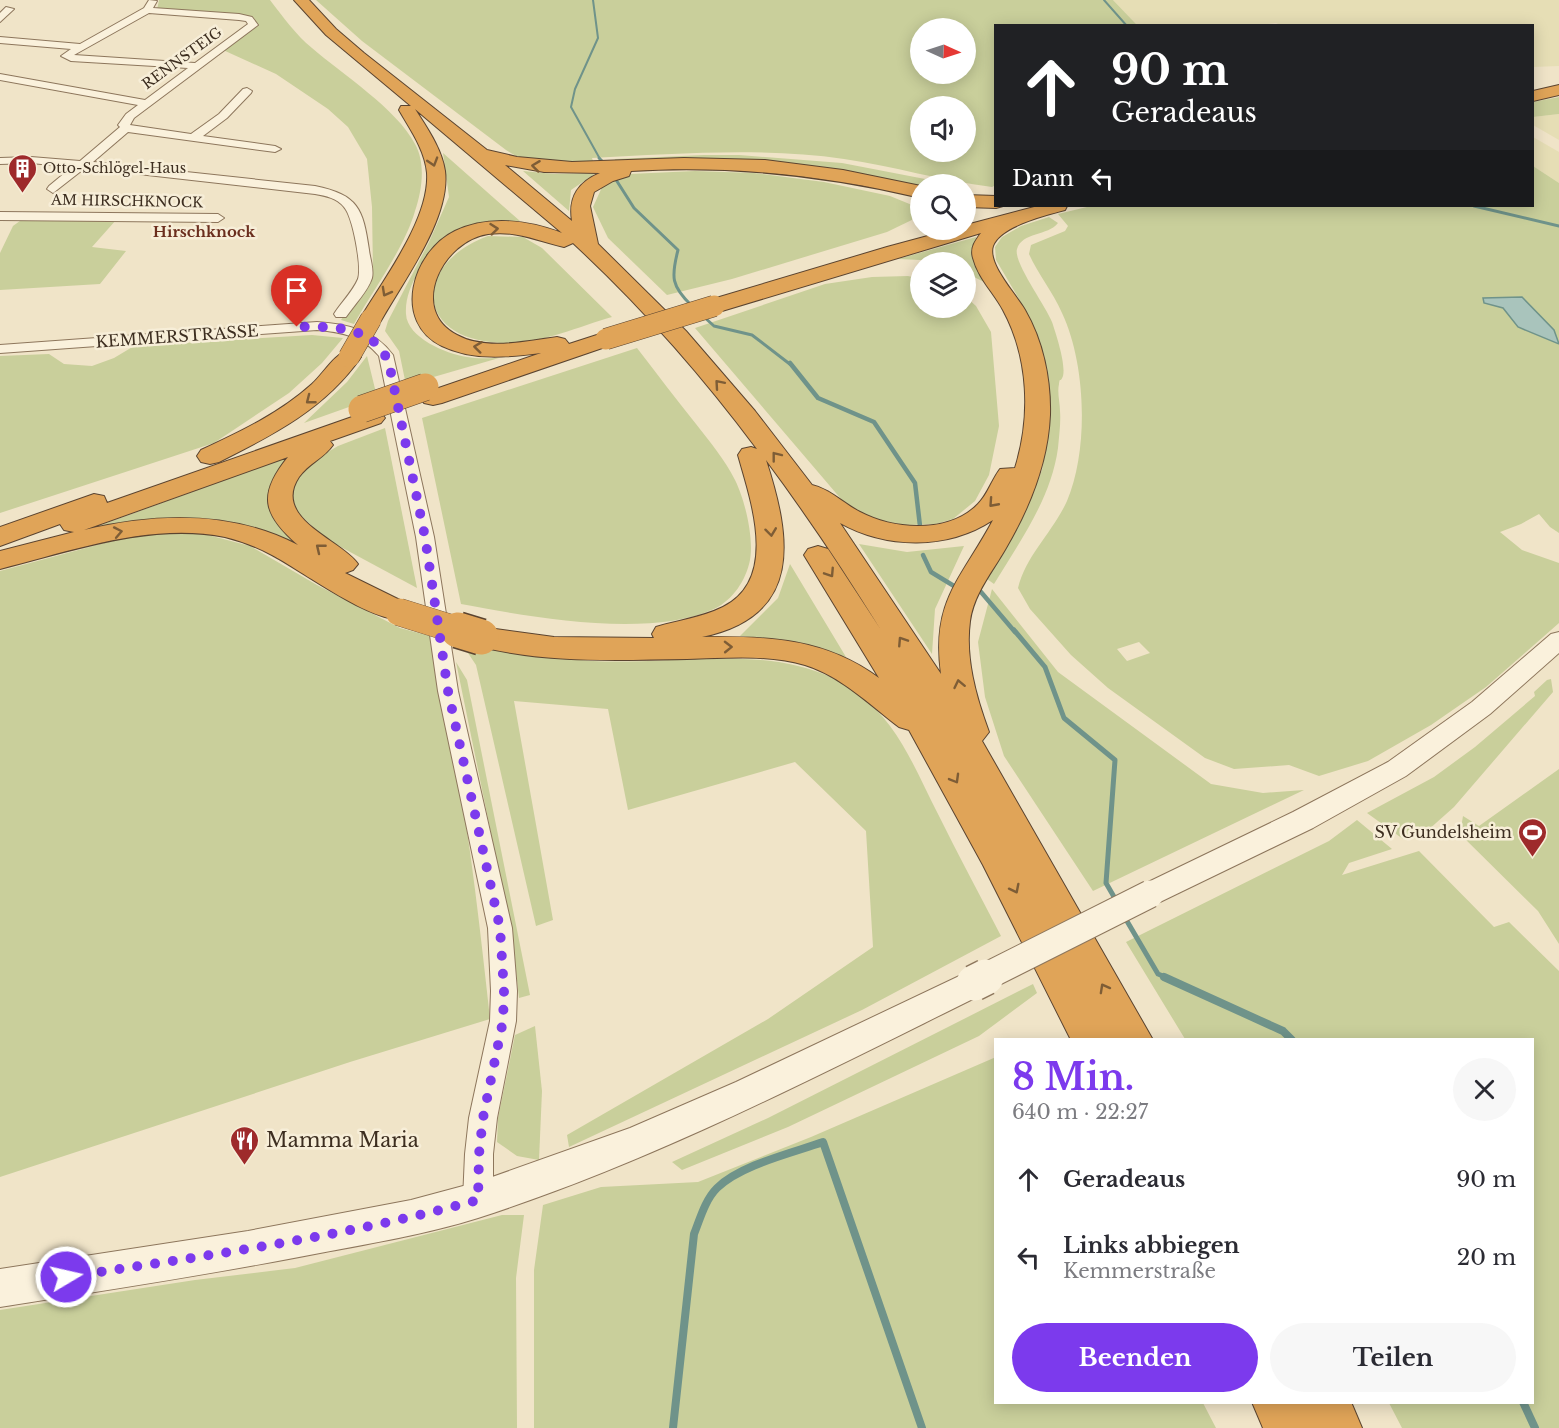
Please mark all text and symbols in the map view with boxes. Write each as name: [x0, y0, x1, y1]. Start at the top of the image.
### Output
north arrow: [910, 18, 976, 84]
map controls: [910, 18, 976, 318]
street label: RENNSTEIG: [138, 23, 226, 93]
text: 90 m: [1111, 44, 1229, 96]
icon: ahead: [1012, 48, 1090, 126]
button: sound: [910, 96, 976, 162]
text: Geradeaus: [1111, 96, 1257, 129]
building icon: Otto-Schlögel-Haus: [6, 152, 38, 194]
one-way arrow: [426, 156, 438, 167]
place label: Otto-Schlögel-Haus: [43, 159, 186, 177]
one-way arrow: [531, 161, 540, 173]
icon: left: [1086, 162, 1119, 195]
text: Dann: [1012, 165, 1074, 192]
button: search: [910, 174, 976, 240]
street label: AM HIRSCHKNOCK: [50, 191, 204, 211]
district label: Hirschknock: [153, 222, 256, 241]
one-way arrow: [490, 223, 499, 236]
button: layers: [910, 252, 976, 318]
pin: [271, 265, 322, 327]
icon: arrive: [280, 274, 313, 307]
one-way arrow: [382, 286, 393, 297]
street label: KEMMERSTRASSE: [95, 320, 259, 352]
one-way arrow: [473, 342, 482, 354]
one-way arrow: [715, 380, 726, 391]
one-way arrow: [306, 392, 317, 403]
one-way arrow: [772, 452, 783, 463]
one-way arrow: [989, 496, 1000, 507]
one-way arrow: [113, 526, 123, 539]
one-way arrow: [764, 527, 777, 536]
one-way arrow: [316, 545, 327, 556]
one-way arrow: [823, 567, 834, 578]
one-way arrow: [898, 636, 909, 647]
one-way arrow: [723, 641, 732, 654]
one-way arrow: [953, 679, 966, 689]
one-way arrow: [948, 773, 959, 783]
sports icon: SV Gundelsheim: [1517, 816, 1549, 858]
place label: SV Gundelsheim: [1374, 822, 1512, 842]
one-way arrow: [1008, 883, 1019, 894]
one-way arrow: [1099, 984, 1111, 994]
text: 8 Min.: [1012, 1055, 1134, 1100]
button: close: [1453, 1058, 1516, 1121]
text: 640 m · 22:27: [1012, 1100, 1148, 1124]
restaurant icon: Mamma Maria: [229, 1124, 261, 1166]
place label: Mamma Maria: [266, 1128, 420, 1152]
icon: ahead: [1012, 1163, 1045, 1196]
text: Geradeaus: [1063, 1166, 1185, 1193]
text: 90 m: [1456, 1166, 1516, 1193]
text: Links abbiegen: [1063, 1232, 1240, 1259]
icon: left: [1012, 1241, 1045, 1274]
text: 20 m: [1457, 1244, 1516, 1271]
position arrow: [34, 1245, 98, 1309]
text: Kemmerstraße: [1063, 1259, 1216, 1283]
button: Beenden: [1012, 1323, 1258, 1392]
button: Teilen: [1270, 1323, 1516, 1392]

